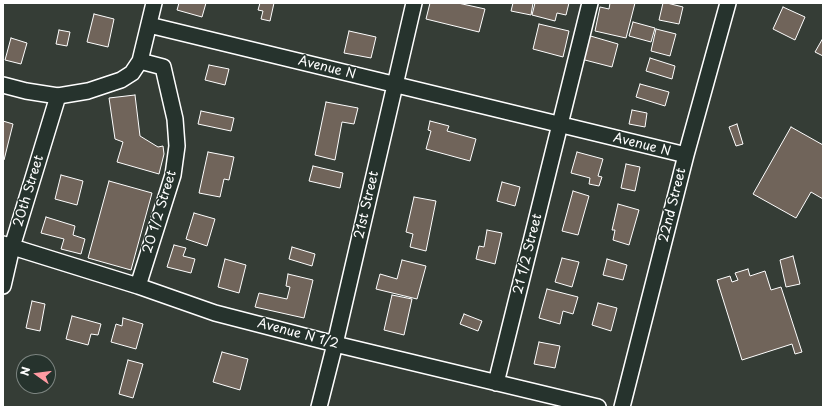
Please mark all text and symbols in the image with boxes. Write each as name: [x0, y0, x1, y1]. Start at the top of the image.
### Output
street label: Avenue N: [297, 53, 357, 83]
street label: Avenue N: [612, 130, 672, 160]
street label: 20th Street: [11, 153, 47, 229]
street label: 22nd Street: [656, 166, 690, 244]
street label: 20 1/2 Street: [140, 169, 180, 255]
street label: 21st Street: [352, 170, 382, 240]
street label: 21 1/2 Street: [510, 212, 546, 296]
street label: Avenue N 1/2: [256, 316, 340, 352]
north arrow: [16, 354, 56, 394]
text: N: [16, 365, 34, 378]

